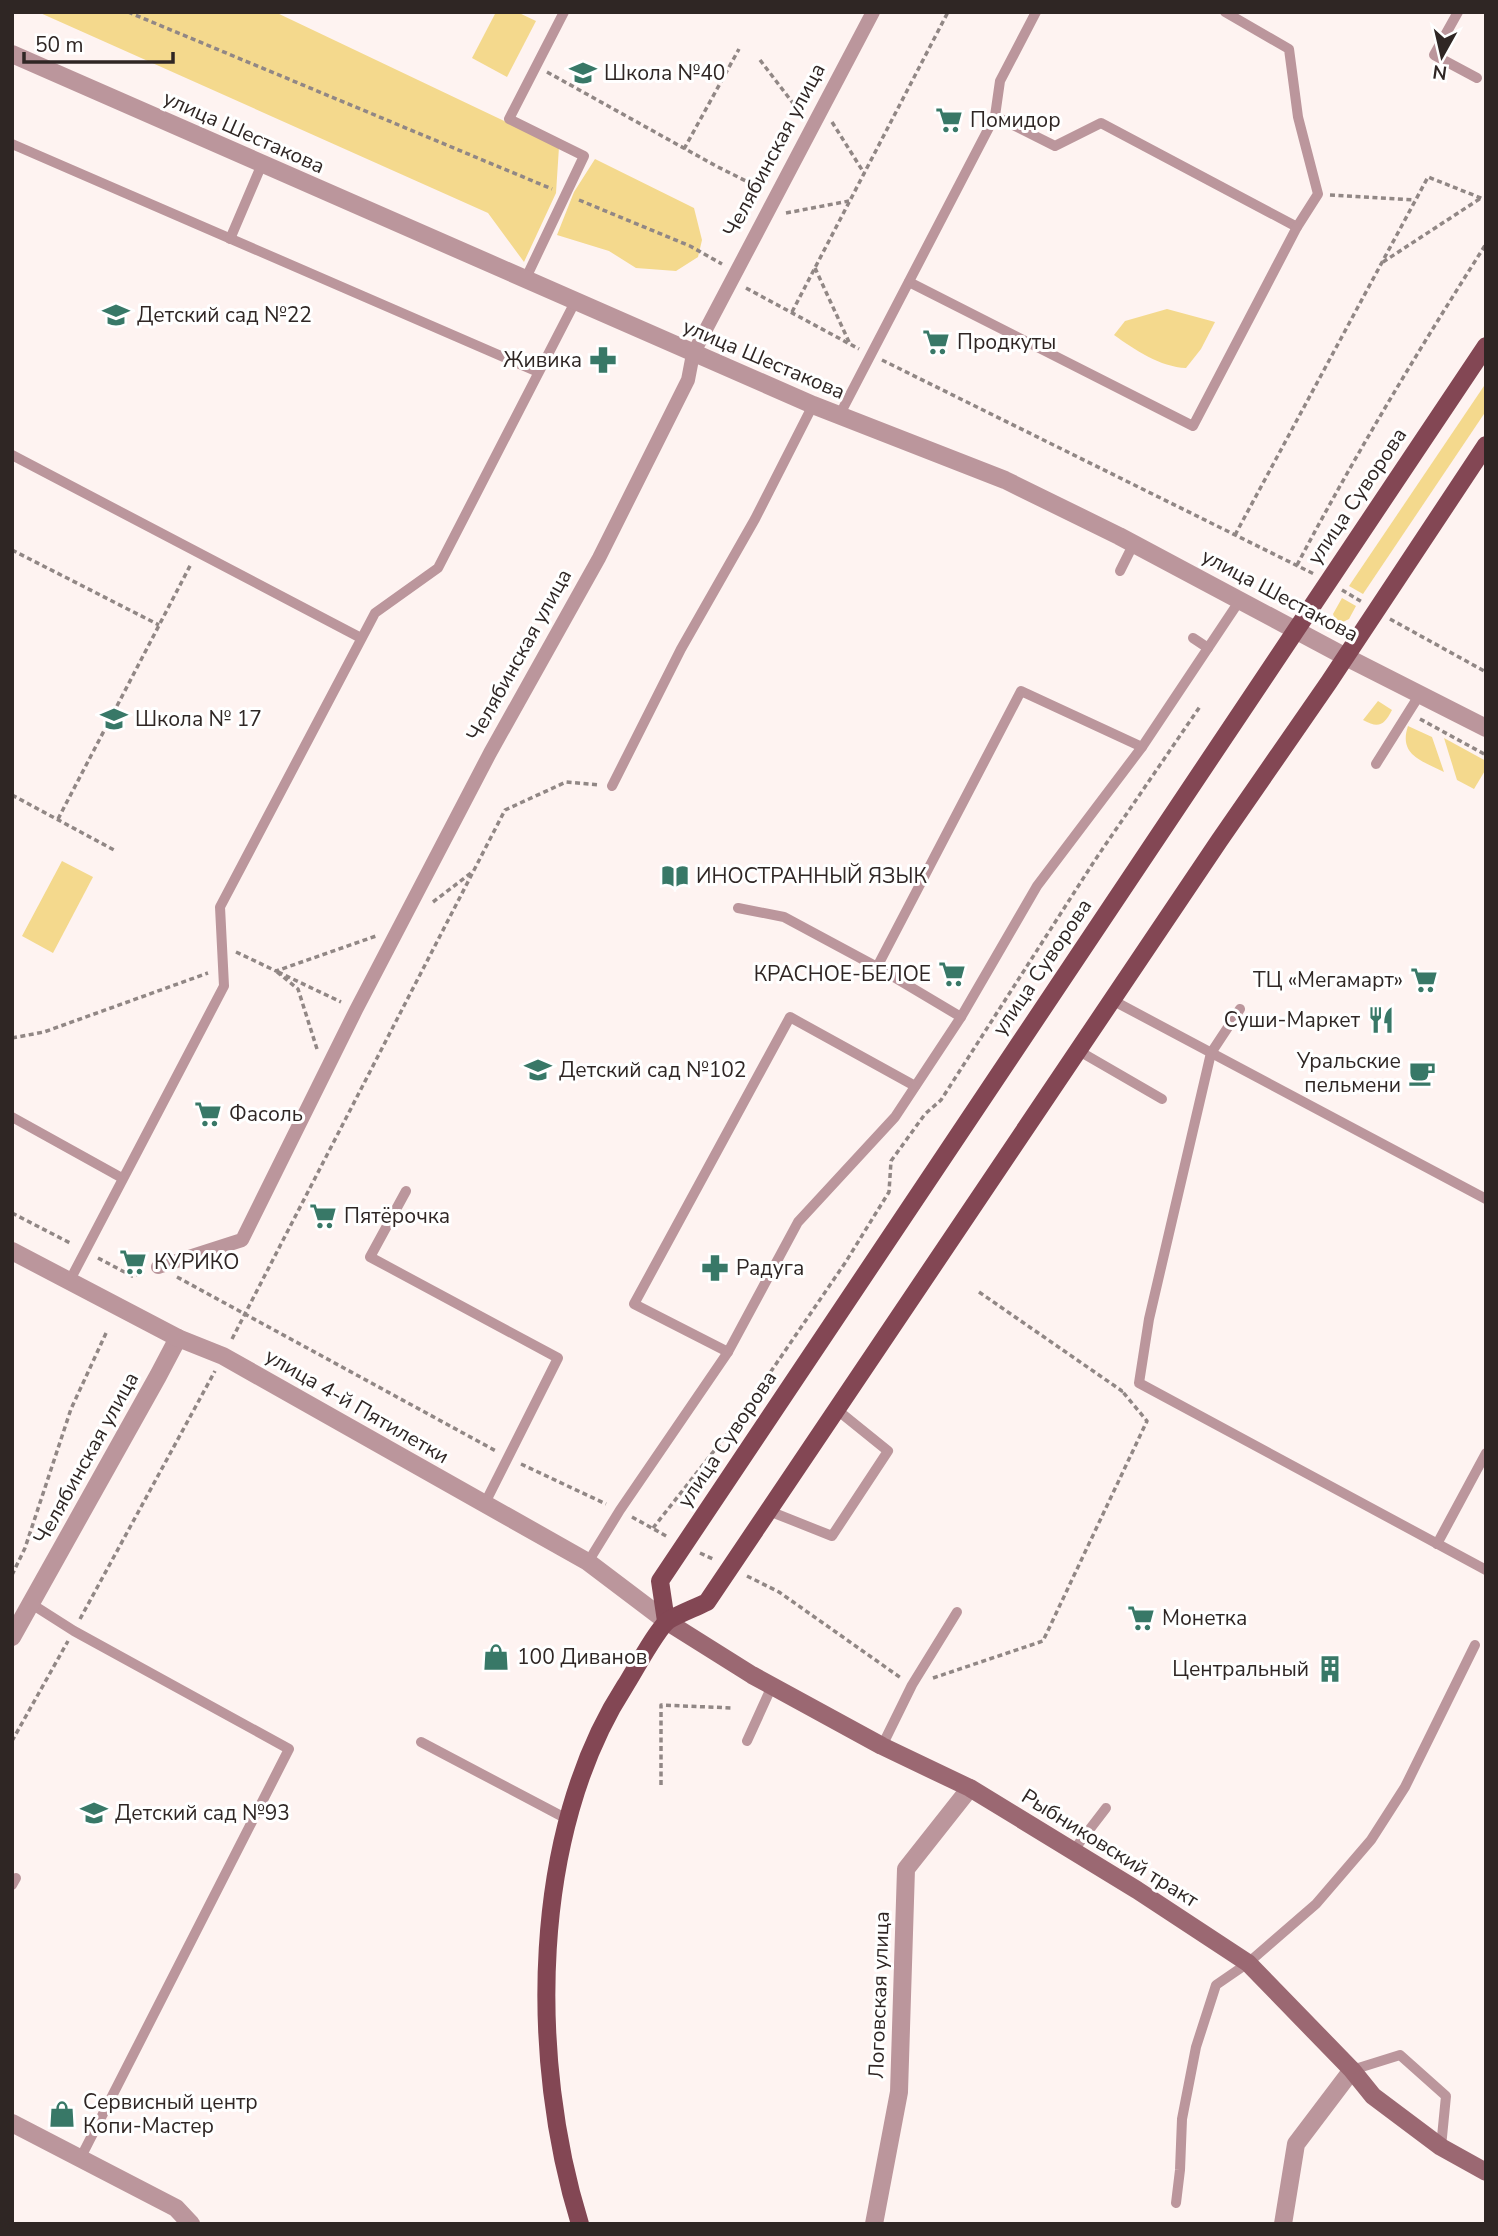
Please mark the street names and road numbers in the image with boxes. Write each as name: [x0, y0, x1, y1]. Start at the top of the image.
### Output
street label: Челябинская улица: [716, 58, 832, 242]
street label: улица Шестакова: [159, 84, 329, 180]
street label: улица Шестакова: [679, 312, 849, 406]
street label: улица Суворова: [1301, 422, 1413, 570]
street label: улица Шестакова: [1197, 542, 1363, 648]
street label: Челябинская улица: [460, 564, 578, 746]
street label: улица Суворова: [986, 893, 1098, 1041]
street label: улица 4-й Пятилетки: [260, 1342, 454, 1470]
street label: улица Суворова: [671, 1365, 783, 1513]
street label: Челябинская улица: [27, 1367, 145, 1549]
street label: Рыбниковский тракт: [1016, 1782, 1204, 1914]
street label: Логовская улица: [862, 1911, 896, 2079]

